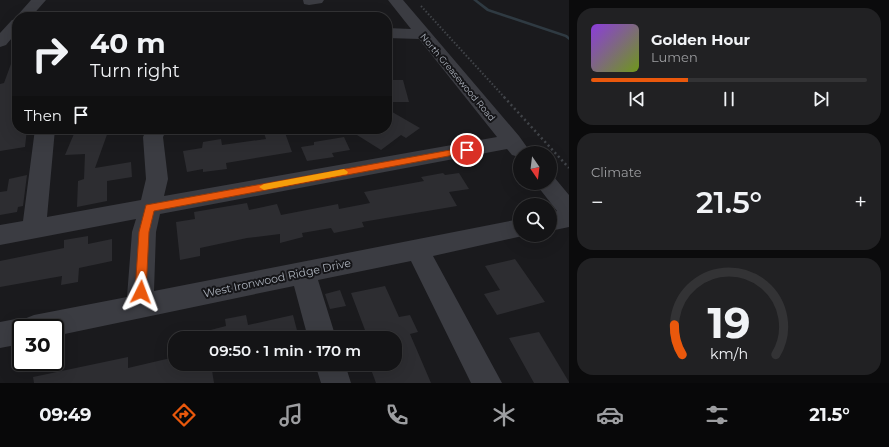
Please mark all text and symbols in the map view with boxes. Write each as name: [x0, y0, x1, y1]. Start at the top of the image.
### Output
text: 40 m: [90, 26, 166, 60]
icon: right: [24, 28, 76, 80]
text: Golden Hour: [651, 30, 750, 49]
street label: North Greasewood Road: [418, 31, 498, 123]
text: Lumen: [651, 49, 698, 65]
text: Turn right: [90, 60, 180, 82]
icon: previous: [626, 88, 648, 110]
icon: pause: [718, 88, 740, 110]
icon: next: [810, 88, 832, 110]
icon: arrive: [70, 104, 92, 126]
text: Then: [24, 106, 62, 125]
pin: [450, 133, 484, 167]
icon: arrive: [456, 139, 478, 161]
north arrow: [513, 146, 557, 190]
map controls: [513, 146, 557, 242]
text: Climate: [591, 164, 642, 180]
text: 21.5°: [696, 184, 762, 221]
text: −: [591, 189, 604, 216]
text: +: [854, 189, 867, 216]
button: search: [513, 198, 557, 242]
street label: West Ironwood Ridge Drive: [202, 255, 352, 301]
position arrow: [120, 271, 162, 313]
text: 19: [708, 297, 750, 347]
speed limit sign: 30: [12, 319, 64, 371]
text: 09:50 · 1 min · 170 m: [209, 341, 361, 360]
text: km/h: [710, 344, 748, 362]
icon: directions: [170, 401, 198, 429]
icon: music: [277, 401, 305, 429]
icon: phone: [383, 401, 411, 429]
icon: climate: [490, 401, 518, 429]
icon: car: [596, 401, 624, 429]
icon: filters: [703, 401, 731, 429]
text: 09:49: [39, 404, 91, 426]
text: 21.5°: [809, 404, 850, 426]

